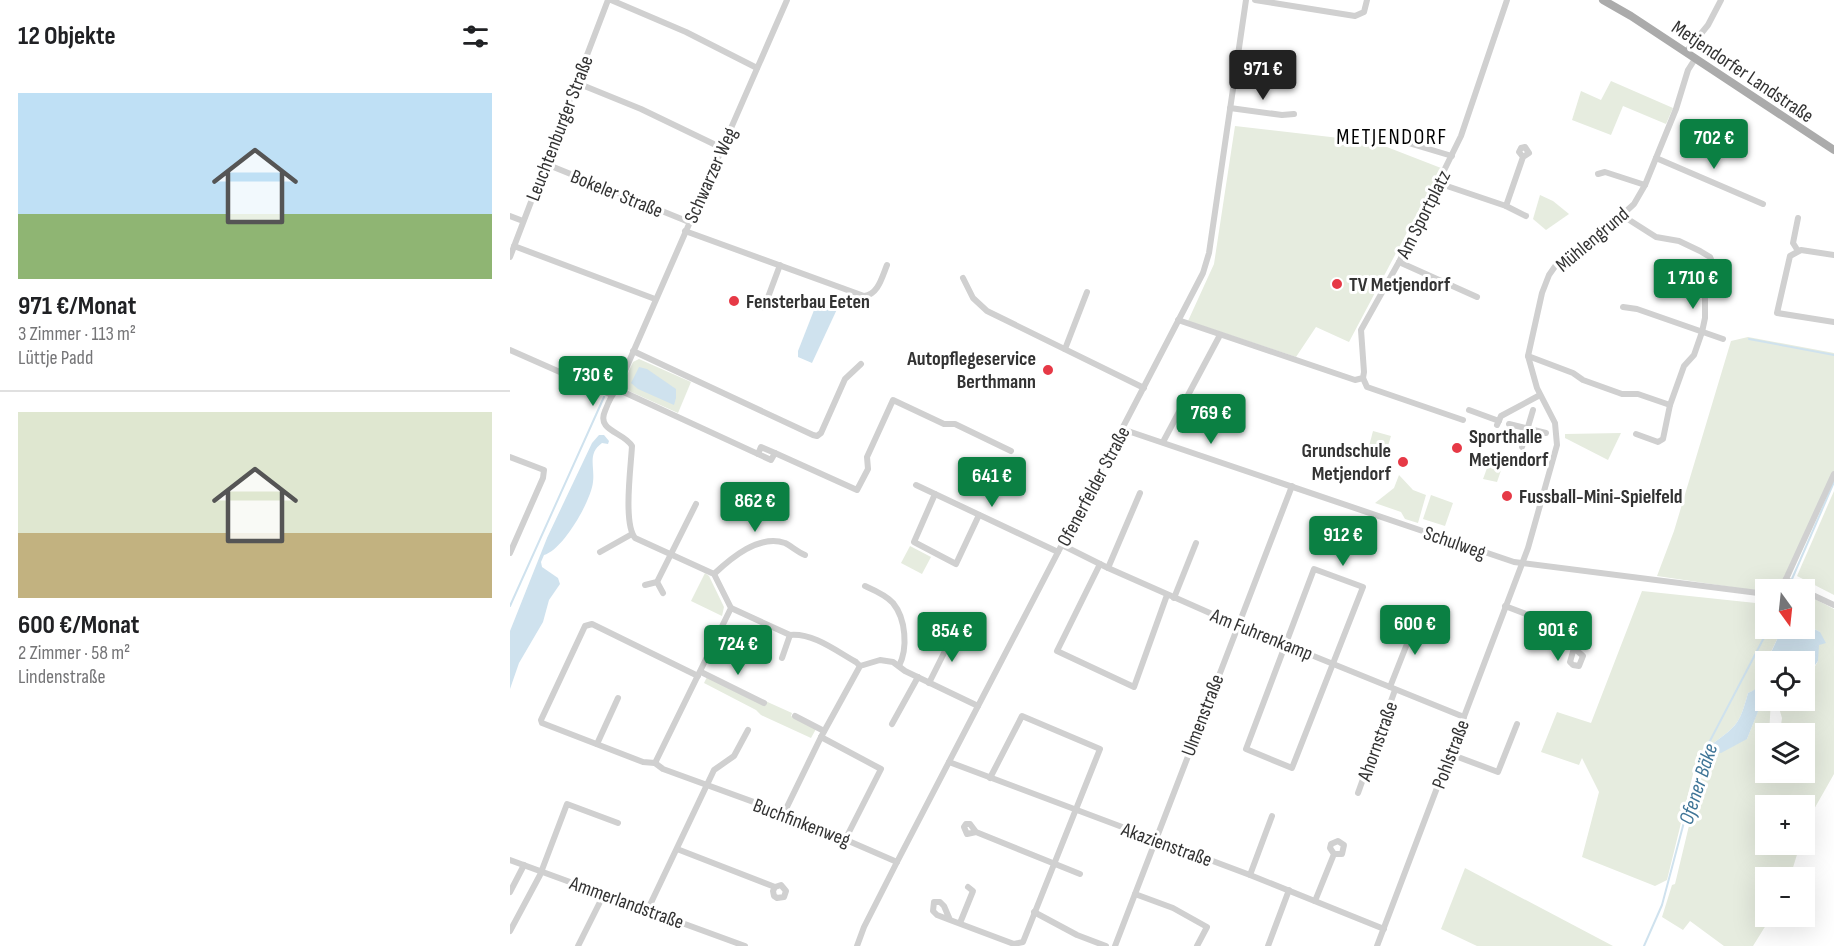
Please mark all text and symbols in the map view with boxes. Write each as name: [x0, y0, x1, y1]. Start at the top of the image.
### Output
street label: Metjendorfer Landstraße: [1667, 15, 1818, 128]
icon: filters: [459, 20, 492, 53]
text: 12 Objekte: [18, 21, 116, 52]
pin: 971 €: [1221, 50, 1305, 101]
street label: Leuchtenburger Straße: [521, 52, 599, 204]
text: 971 €: [1243, 57, 1283, 81]
pin: 702 €: [1672, 119, 1756, 170]
street label: Schwarzer Weg: [679, 124, 743, 227]
district label: METJENDORF: [1336, 124, 1448, 151]
text: 702 €: [1694, 126, 1734, 150]
icon: home: [201, 132, 309, 240]
street label: Bokeler Straße: [567, 165, 666, 223]
street label: Am Sportplatz: [1391, 167, 1456, 263]
street label: Mühlengrund: [1551, 202, 1634, 277]
pin: 1 710 €: [1638, 259, 1748, 310]
text: 1 710 €: [1668, 266, 1718, 290]
place label: TV Metjendorf: [1349, 273, 1451, 297]
marker: TV Metjendorf: [1330, 277, 1344, 291]
place label: Fensterbau Eeten: [746, 290, 870, 314]
text: 971 €/Monat: [18, 291, 136, 322]
marker: Fensterbau Eeten: [727, 294, 741, 308]
text: 3 Zimmer · 113 m²: [18, 322, 136, 346]
text: Lüttje Padd: [18, 346, 93, 370]
place label: Autopflegeservice Berthmann: [906, 347, 1036, 394]
pin: 730 €: [551, 356, 635, 407]
text: 730 €: [573, 363, 613, 387]
marker: Autopflegeservice Berthmann: [1041, 363, 1055, 377]
pin: 769 €: [1169, 394, 1253, 445]
text: 769 €: [1191, 401, 1231, 425]
street label: Ofenerfelder Straße: [1052, 422, 1136, 551]
place label: Sporthalle Metjendorf: [1469, 425, 1549, 472]
place label: Grundschule Metjendorf: [1302, 439, 1392, 486]
marker: Sporthalle Metjendorf: [1450, 441, 1464, 455]
icon: home: [201, 451, 309, 559]
marker: Grundschule Metjendorf: [1396, 455, 1410, 469]
pin: 641 €: [950, 457, 1034, 508]
text: 641 €: [972, 464, 1012, 488]
pin: 862 €: [713, 482, 797, 533]
place label: Fussball-Mini-Spielfeld: [1519, 485, 1683, 509]
text: 862 €: [734, 489, 776, 513]
marker: Fussball-Mini-Spielfeld: [1500, 489, 1514, 503]
pin: 912 €: [1301, 516, 1385, 567]
street label: Schulweg: [1420, 521, 1489, 565]
text: 912 €: [1323, 523, 1363, 547]
north arrow: [1755, 579, 1815, 639]
map controls: [1755, 579, 1815, 927]
street label: Am Fuhrenkamp: [1206, 603, 1316, 666]
pin: 600 €: [1373, 605, 1457, 656]
text: 600 €/Monat: [18, 610, 139, 641]
pin: 901 €: [1516, 611, 1600, 662]
pin: 854 €: [910, 612, 994, 663]
text: 600 €: [1394, 612, 1436, 636]
text: 901 €: [1538, 618, 1578, 642]
text: 854 €: [932, 619, 972, 643]
pin: 724 €: [696, 625, 780, 676]
text: 724 €: [718, 632, 758, 656]
text: 2 Zimmer · 58 m²: [18, 641, 130, 665]
button: locate: [1755, 651, 1815, 711]
text: Lindenstraße: [18, 665, 105, 689]
street label: Ulmenstraße: [1176, 671, 1230, 760]
street label: Ahornstraße: [1352, 698, 1403, 785]
street label: Pohlstraße: [1427, 717, 1475, 792]
button: layers: [1755, 723, 1815, 783]
water label: Ofener Bäke: [1674, 741, 1723, 828]
street label: Buchfinkenweg: [750, 793, 854, 852]
button: +: [1755, 795, 1815, 855]
street label: Akazienstraße: [1117, 817, 1215, 872]
button: −: [1755, 867, 1815, 927]
street label: Ammerlandstraße: [565, 871, 687, 935]

